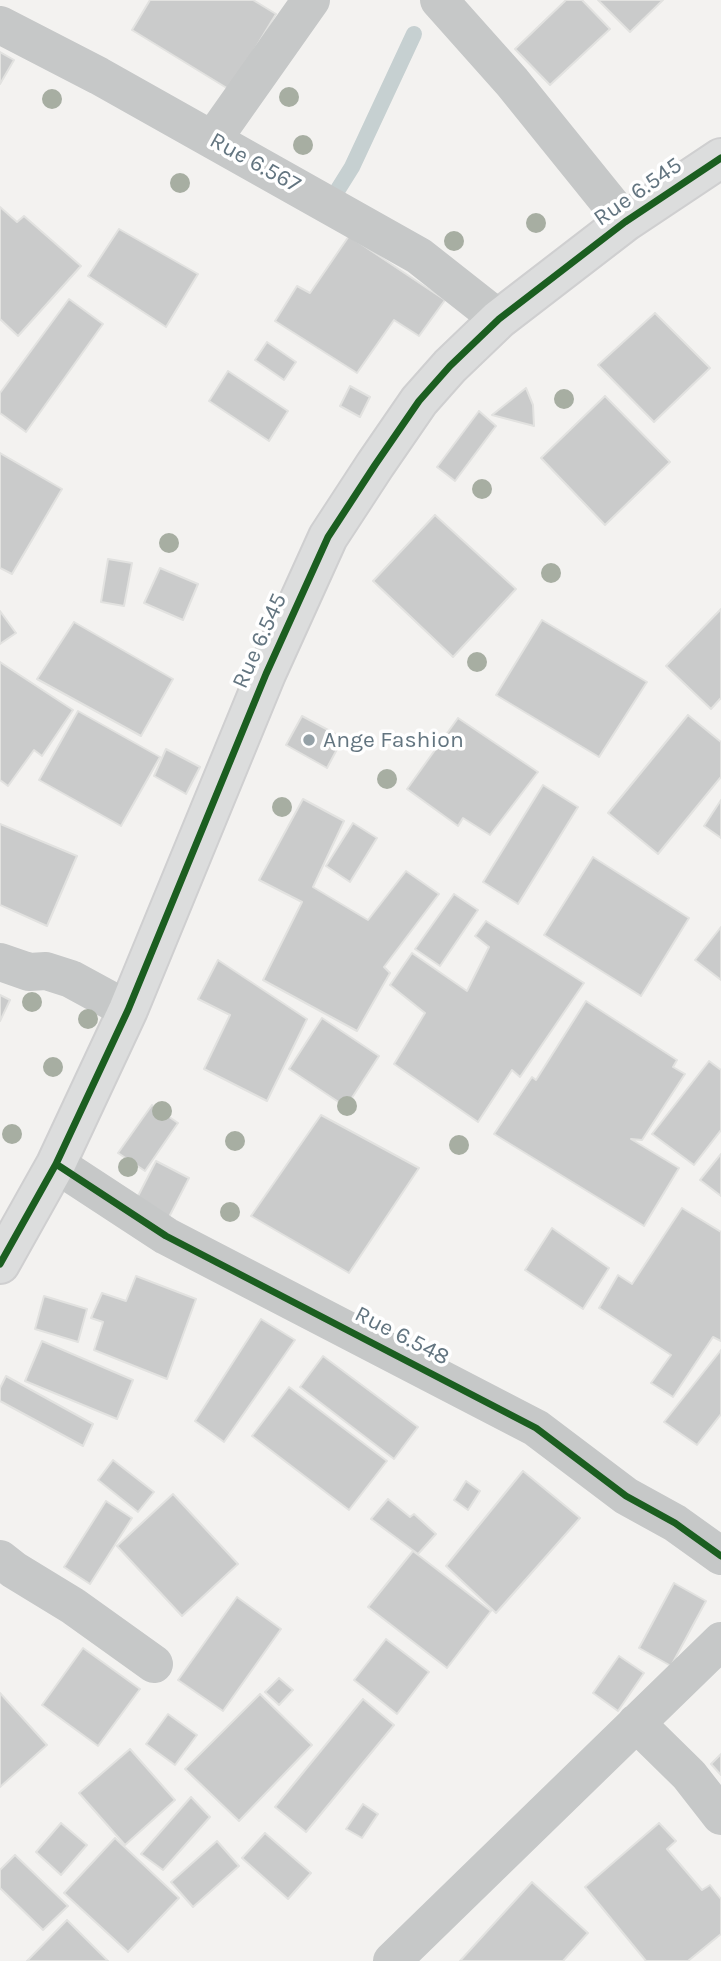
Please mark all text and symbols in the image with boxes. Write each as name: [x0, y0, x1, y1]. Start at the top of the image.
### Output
street label: Rue 6.567: [205, 127, 305, 199]
street label: Rue 6.545: [589, 152, 687, 232]
street label: Rue 6.545: [227, 589, 293, 693]
place label: Ange Fashion: [323, 726, 464, 754]
marker: Ange Fashion: [301, 732, 317, 748]
street label: Rue 6.548: [350, 1300, 454, 1372]

